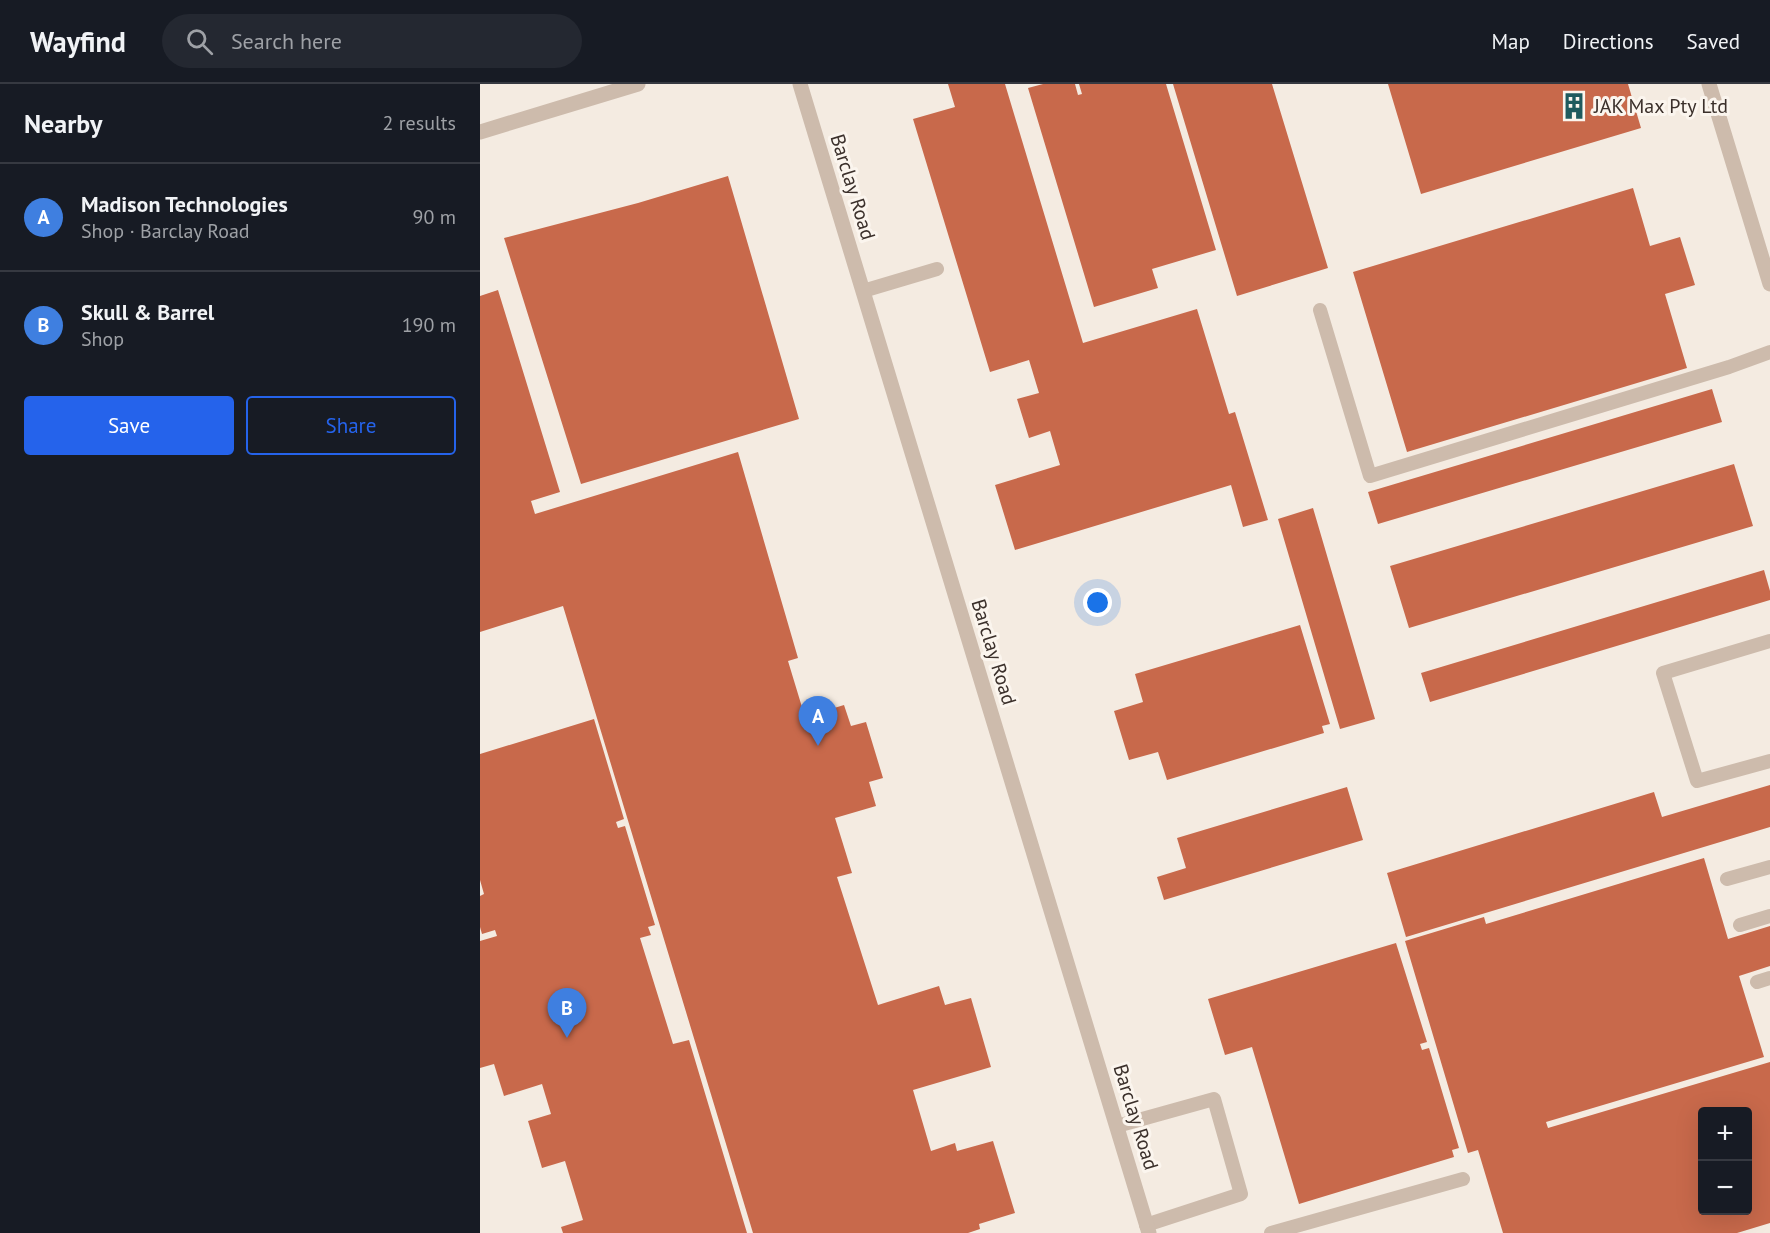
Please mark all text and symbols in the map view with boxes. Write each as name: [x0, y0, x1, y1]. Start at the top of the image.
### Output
search box: [162, 14, 582, 68]
text: Wayfind: [30, 23, 126, 60]
icon: search: [183, 25, 216, 58]
text: Search here: [231, 27, 342, 55]
text: Map: [1491, 28, 1530, 55]
text: Directions: [1563, 28, 1654, 55]
text: Saved: [1687, 28, 1740, 55]
building icon: JAK Max Pty Ltd: [1559, 91, 1589, 121]
place label: JAK Max Pty Ltd: [1593, 93, 1728, 119]
text: Nearby: [24, 107, 102, 140]
text: 2 results: [383, 110, 456, 136]
street label: Barclay Road: [825, 131, 881, 243]
text: Madison Technologies: [81, 190, 288, 218]
text: A: [37, 204, 50, 230]
text: 90 m: [413, 204, 456, 230]
text: Shop · Barclay Road: [81, 218, 250, 244]
text: Skull & Barrel: [81, 298, 214, 326]
text: B: [38, 312, 49, 338]
text: 190 m: [402, 312, 456, 338]
text: Shop: [81, 326, 124, 352]
button: Save: [24, 396, 234, 455]
button: Share: [246, 396, 456, 455]
your location: [1083, 588, 1112, 617]
street label: Barclay Road: [966, 596, 1022, 708]
pin: A: [798, 696, 838, 746]
pin: B: [548, 988, 586, 1038]
street label: Barclay Road: [1108, 1061, 1164, 1173]
map controls: [1698, 1107, 1752, 1215]
button: +: [1698, 1107, 1752, 1161]
button: −: [1698, 1161, 1752, 1215]

